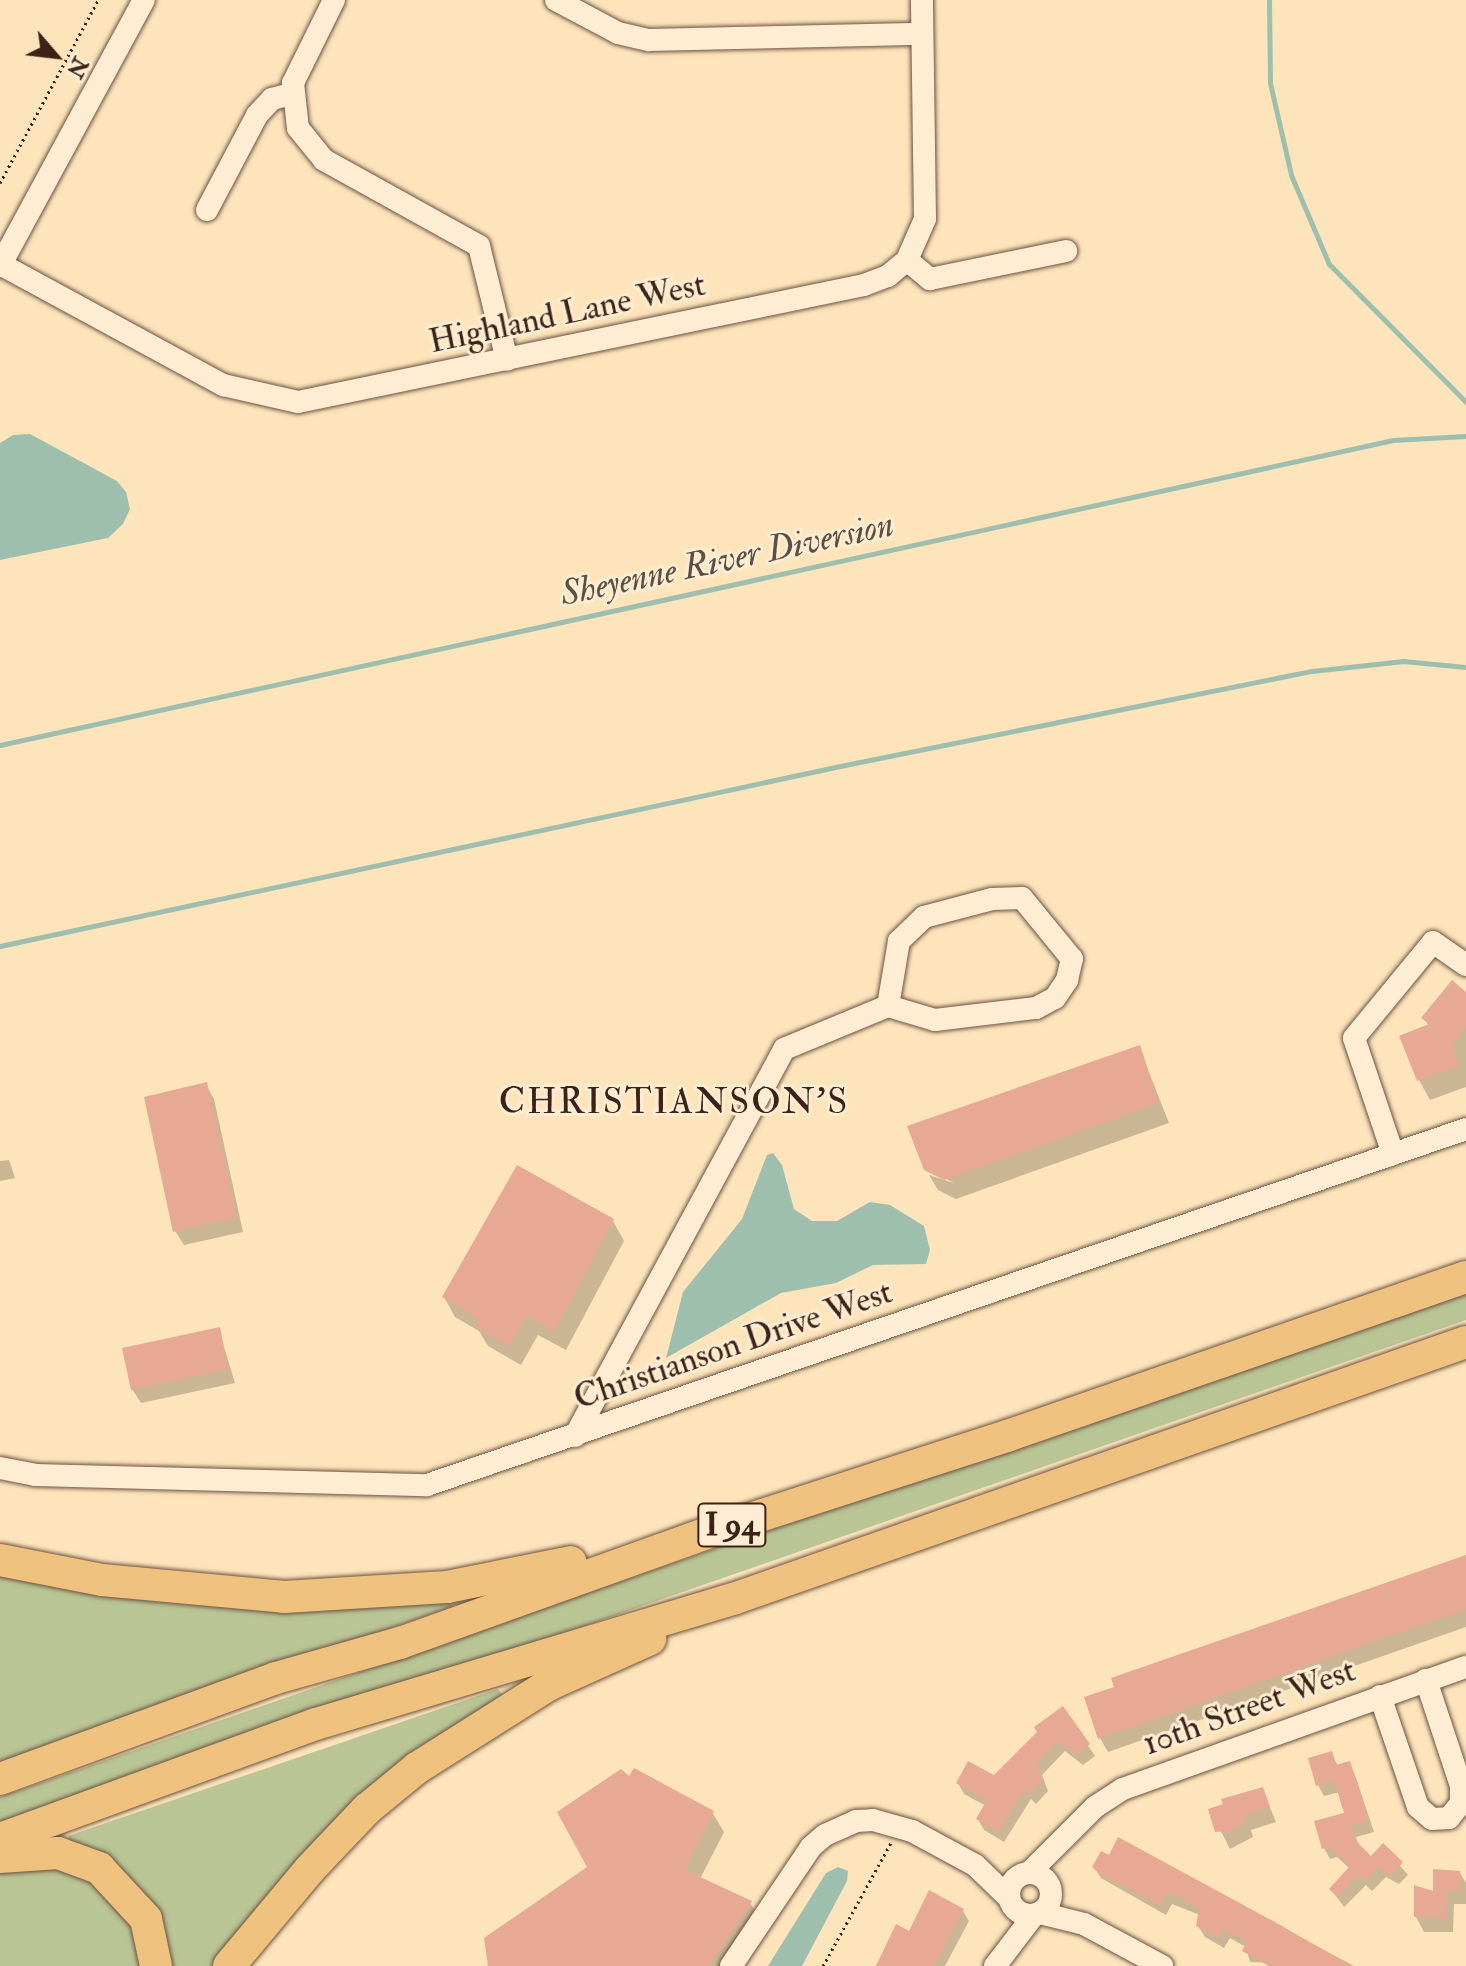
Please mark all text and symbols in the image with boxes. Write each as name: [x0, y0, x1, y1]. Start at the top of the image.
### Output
north arrow: [16, 16, 96, 96]
text: N: [60, 52, 94, 83]
street label: Highland Lane West: [425, 264, 709, 362]
water label: Sheyenne River Diversion: [556, 503, 898, 615]
district label: CHRISTIANSON'S: [499, 1080, 849, 1124]
street label: Christianson Drive West: [569, 1271, 897, 1419]
road number: I 94: [696, 1497, 768, 1553]
street label: 10th Street West: [1137, 1650, 1361, 1764]

